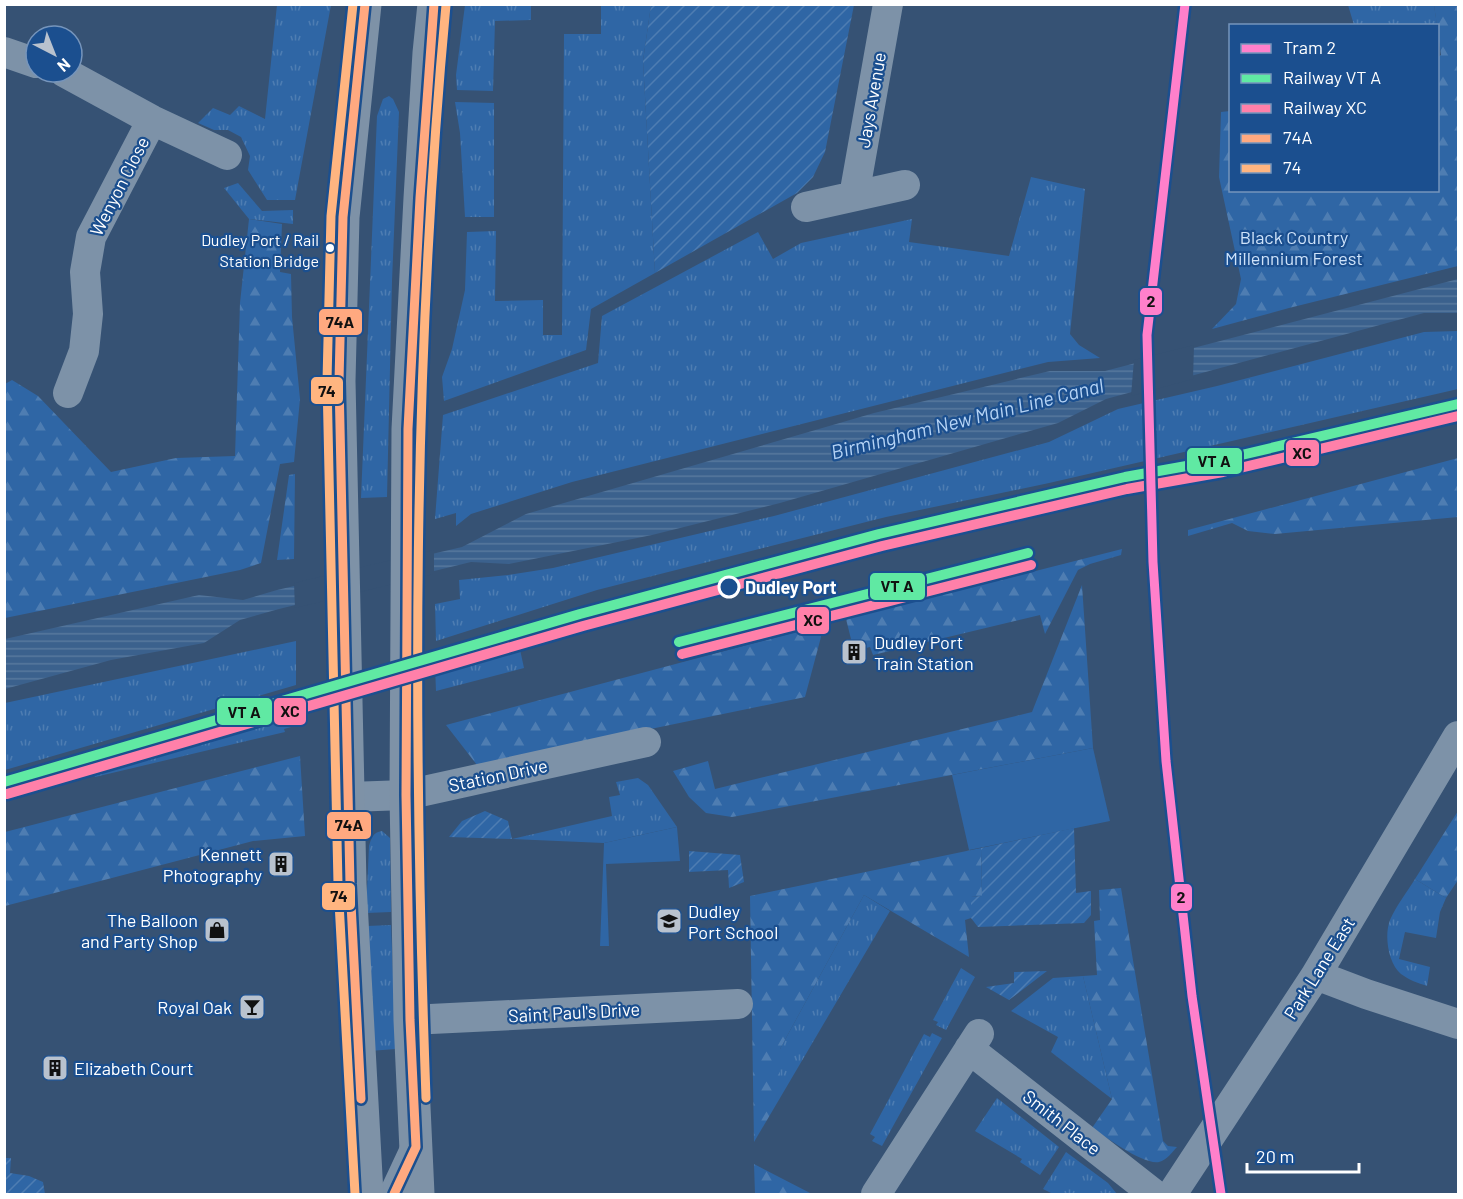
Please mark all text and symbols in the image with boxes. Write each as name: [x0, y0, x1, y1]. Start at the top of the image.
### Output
north arrow: [24, 24, 84, 84]
legend: [1229, 24, 1439, 192]
text: Tram 2: [1283, 36, 1336, 58]
street label: Jays Avenue: [852, 50, 890, 150]
text: N: [54, 55, 75, 76]
text: Railway VT A: [1283, 66, 1381, 88]
text: Railway XC: [1283, 96, 1367, 118]
text: 74A: [1283, 126, 1312, 148]
street label: Wenyon Close: [85, 133, 153, 239]
text: 74: [1283, 156, 1301, 178]
park label: Black Country Millennium Forest: [1225, 226, 1363, 269]
place label: Dudley Port / Rail Station Bridge: [201, 230, 319, 270]
marker: Dudley Port / Rail Station Bridge: [324, 242, 336, 254]
line badge: 2: [1139, 287, 1163, 316]
text: 2: [1147, 291, 1156, 310]
line badge: 74A: [318, 308, 363, 336]
text: 74A: [326, 312, 354, 331]
water label: Birmingham New Main Line Canal: [828, 372, 1106, 464]
line badge: 74: [310, 376, 344, 405]
text: 74: [318, 381, 336, 400]
line badge: XC: [1285, 439, 1320, 467]
text: XC: [1292, 443, 1312, 462]
line badge: VT A: [1186, 447, 1243, 475]
text: VT A: [1197, 451, 1231, 470]
line badge: VT A: [869, 572, 926, 601]
marker: Dudley Port: [718, 576, 740, 598]
place label: Dudley Port: [745, 576, 837, 598]
text: VT A: [880, 576, 914, 595]
line badge: XC: [796, 606, 830, 635]
text: XC: [803, 610, 823, 629]
place label: Dudley Port Train Station: [874, 631, 974, 674]
building icon: Dudley Port Train Station: [839, 637, 869, 667]
line badge: VT A: [216, 697, 273, 726]
line badge: XC: [273, 697, 307, 726]
text: XC: [280, 701, 300, 720]
text: VT A: [227, 702, 261, 721]
street label: Station Drive: [447, 754, 549, 796]
line badge: 74A: [326, 811, 372, 840]
text: 74A: [335, 815, 363, 834]
place label: Kennett Photography: [163, 843, 262, 886]
building icon: Kennett Photography: [266, 849, 296, 879]
line badge: 74: [321, 882, 356, 911]
line badge: 2: [1170, 883, 1193, 912]
text: 74: [330, 886, 348, 905]
text: 2: [1177, 887, 1186, 906]
place label: Dudley Port School: [688, 900, 778, 943]
school or university icon: Dudley Port School: [654, 906, 684, 936]
place label: The Balloon and Party Shop: [81, 909, 198, 952]
street label: Park Lane East: [1279, 913, 1359, 1023]
shop icon: The Balloon and Party Shop: [202, 915, 232, 945]
bar icon: Royal Oak: [237, 992, 267, 1022]
place label: Royal Oak: [157, 996, 232, 1018]
street label: Saint Paul's Drive: [508, 998, 640, 1026]
building icon: Elizabeth Court: [40, 1053, 70, 1083]
place label: Elizabeth Court: [74, 1057, 194, 1079]
street label: Smith Place: [1019, 1085, 1105, 1159]
scale bar: [1247, 1136, 1360, 1174]
text: 20 m: [1256, 1145, 1294, 1167]

